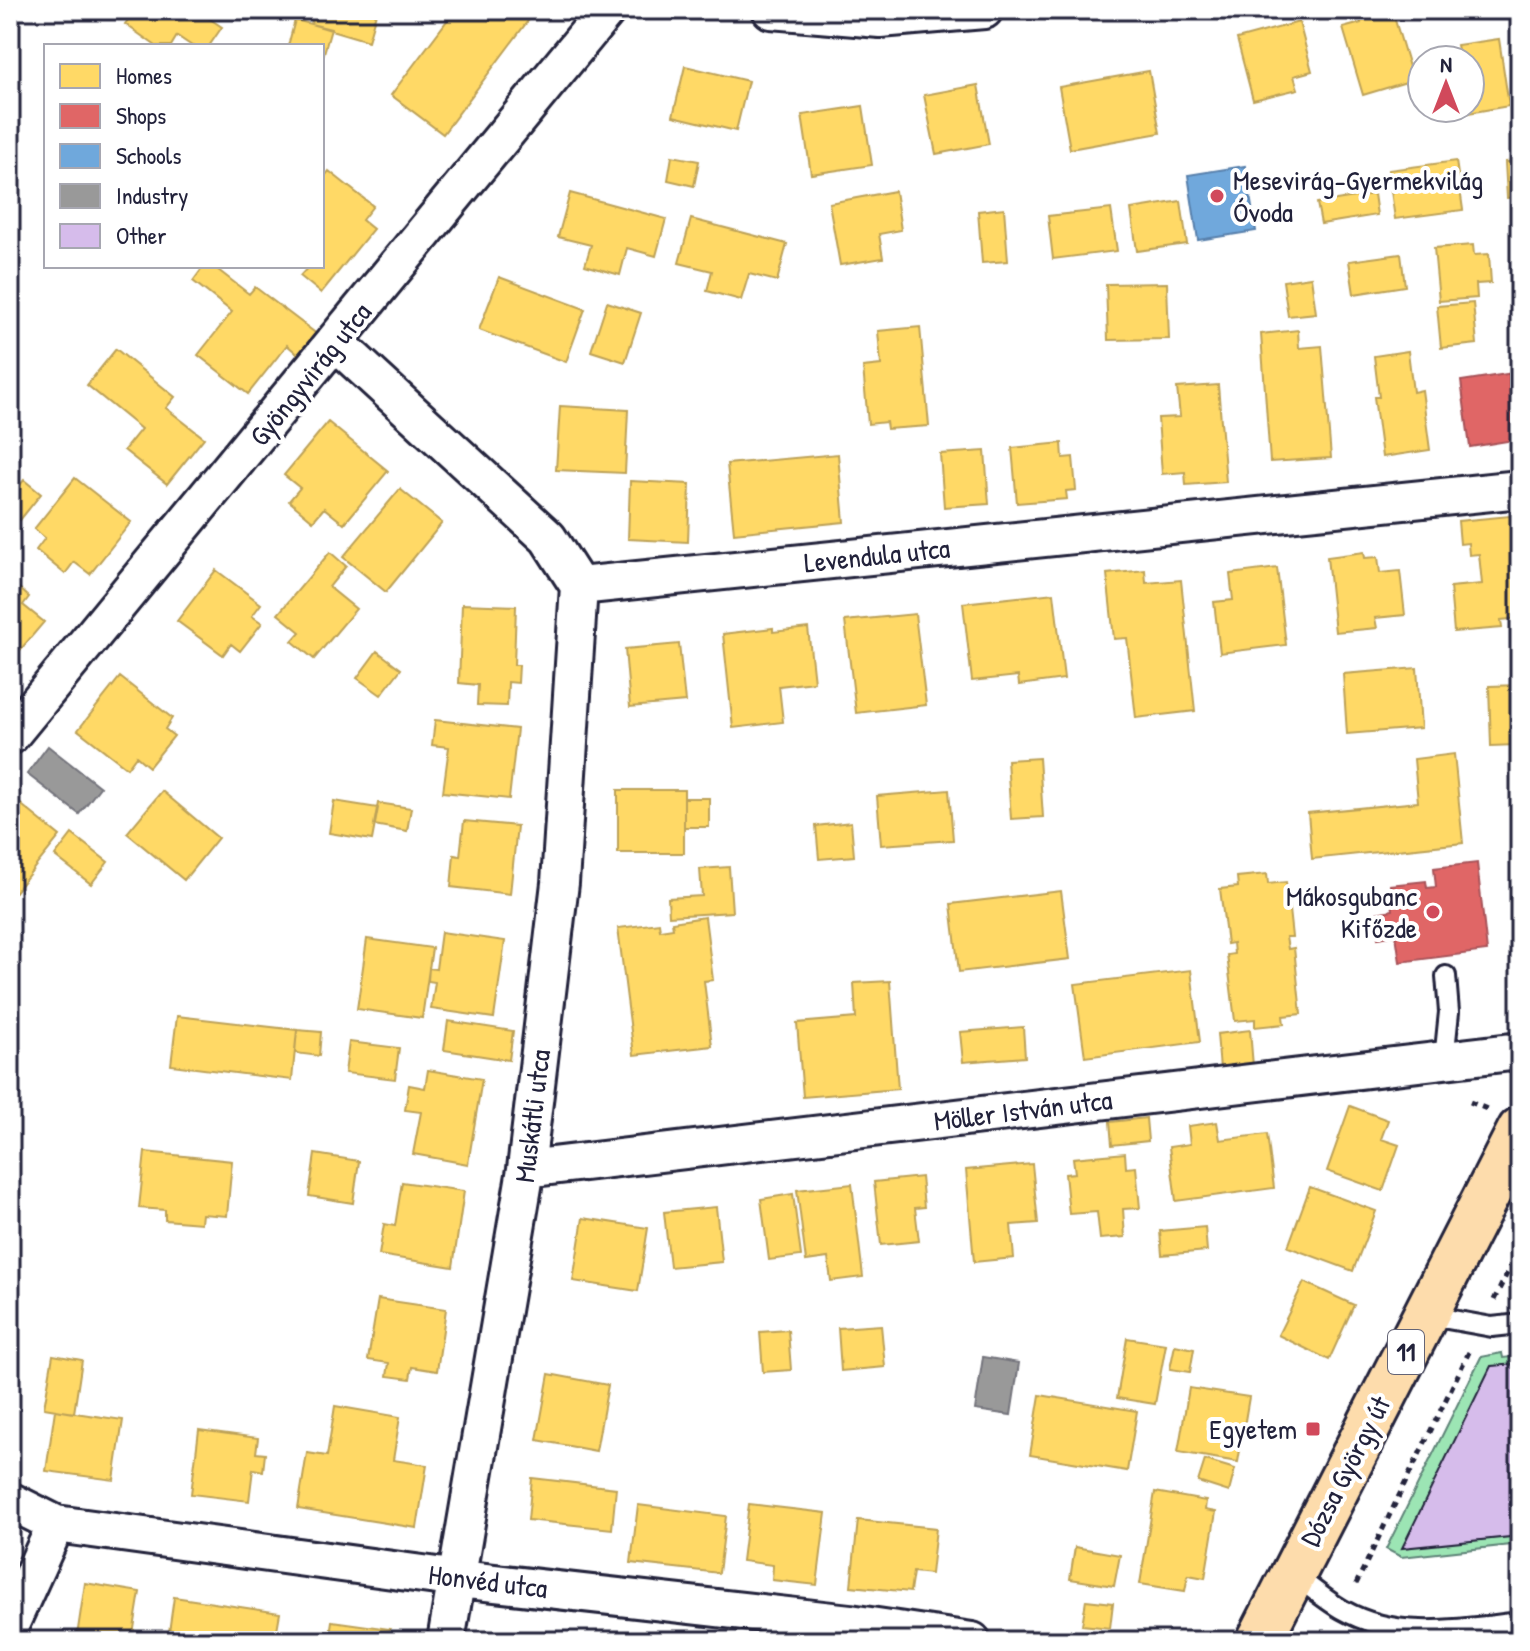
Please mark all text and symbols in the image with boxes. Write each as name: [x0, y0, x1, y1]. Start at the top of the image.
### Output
legend: [44, 44, 324, 268]
north arrow: [1406, 44, 1486, 124]
text: N: [1440, 49, 1452, 79]
text: Homes: [116, 59, 172, 91]
text: Shops: [116, 99, 166, 131]
text: Schools: [116, 139, 181, 171]
place label: Mesevirág-Gyermekvilág Óvoda: [1233, 161, 1483, 231]
text: Industry: [116, 179, 188, 211]
marker: Mesevirág-Gyermekvilág Óvoda: [1208, 187, 1226, 205]
text: Other: [116, 219, 166, 251]
street label: Gyöngyvirág utca: [240, 294, 380, 454]
street label: Levendula utca: [802, 528, 952, 582]
place label: Mákosgubanc Kifőzde: [1286, 877, 1417, 947]
marker: Mákosgubanc Kifőzde: [1424, 903, 1442, 921]
street label: Muskátli utca: [505, 1047, 559, 1185]
street label: Möller István utca: [932, 1080, 1114, 1140]
road number: 11: [1388, 1330, 1424, 1374]
street label: Dózsa György út: [1291, 1389, 1399, 1553]
place label: Egyetem: [1209, 1410, 1297, 1448]
marker: Egyetem: [1304, 1420, 1322, 1438]
street label: Honvéd utca: [426, 1555, 550, 1607]

